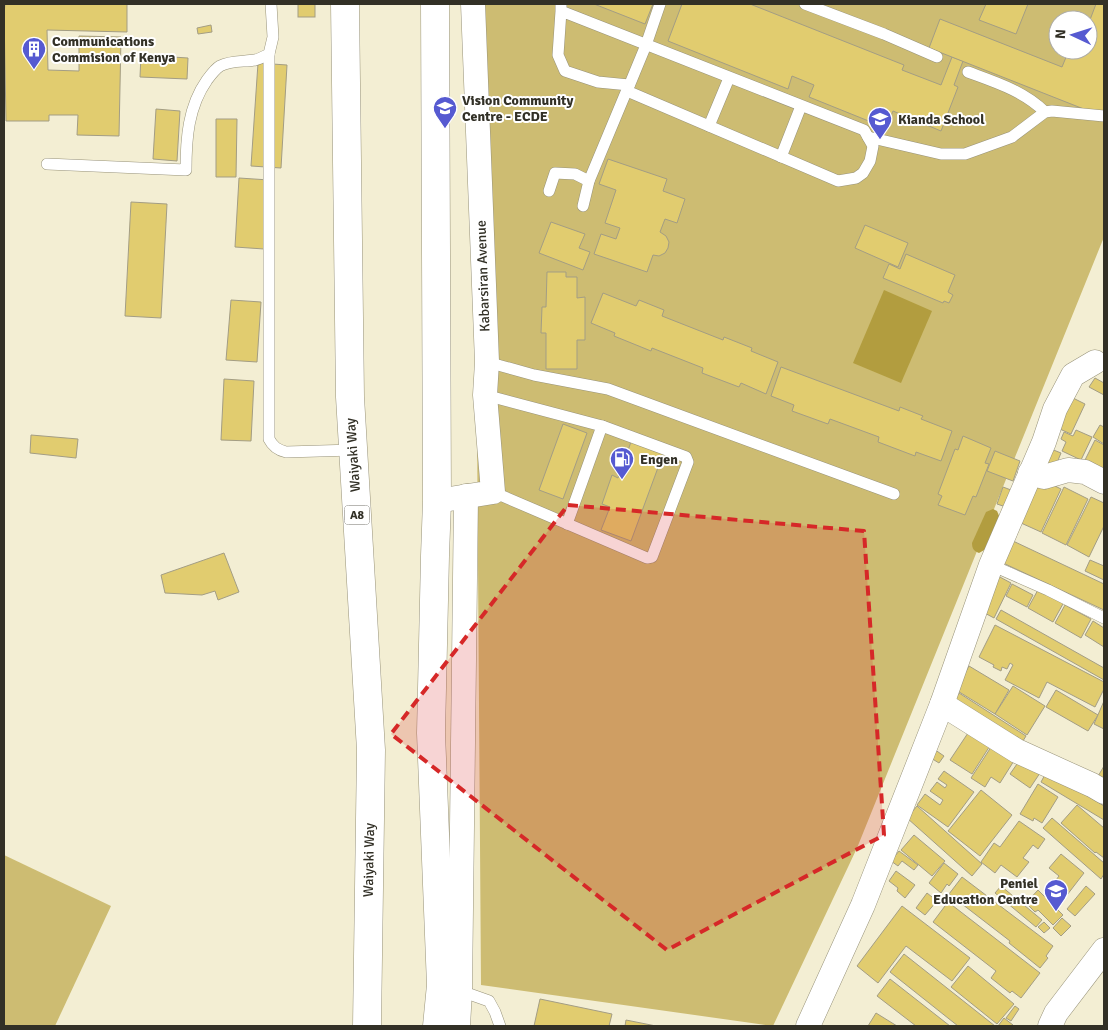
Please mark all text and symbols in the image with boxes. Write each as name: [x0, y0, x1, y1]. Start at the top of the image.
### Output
north arrow: [1048, 10, 1098, 60]
text: N: [1052, 29, 1069, 40]
place label: Communications Commision of Kenya: [52, 33, 175, 66]
building icon: Communications Commision of Kenya: [21, 36, 47, 70]
place label: Vision Community Centre - ECDE: [462, 92, 573, 125]
school or university icon: Vision Community Centre - ECDE: [432, 95, 458, 129]
school or university icon: Kianda School: [867, 106, 893, 140]
place label: Kianda School: [898, 111, 985, 128]
street label: Kabarsiran Avenue: [473, 220, 493, 332]
street label: Waiyaki Way: [342, 417, 364, 493]
fuel station icon: Engen: [609, 446, 635, 480]
place label: Engen: [640, 451, 678, 468]
road number: A8: [344, 506, 370, 524]
street label: Waiyaki Way: [360, 822, 378, 897]
place label: Peniel Education Centre: [933, 875, 1039, 908]
school or university icon: Peniel Education Centre: [1043, 878, 1069, 912]

